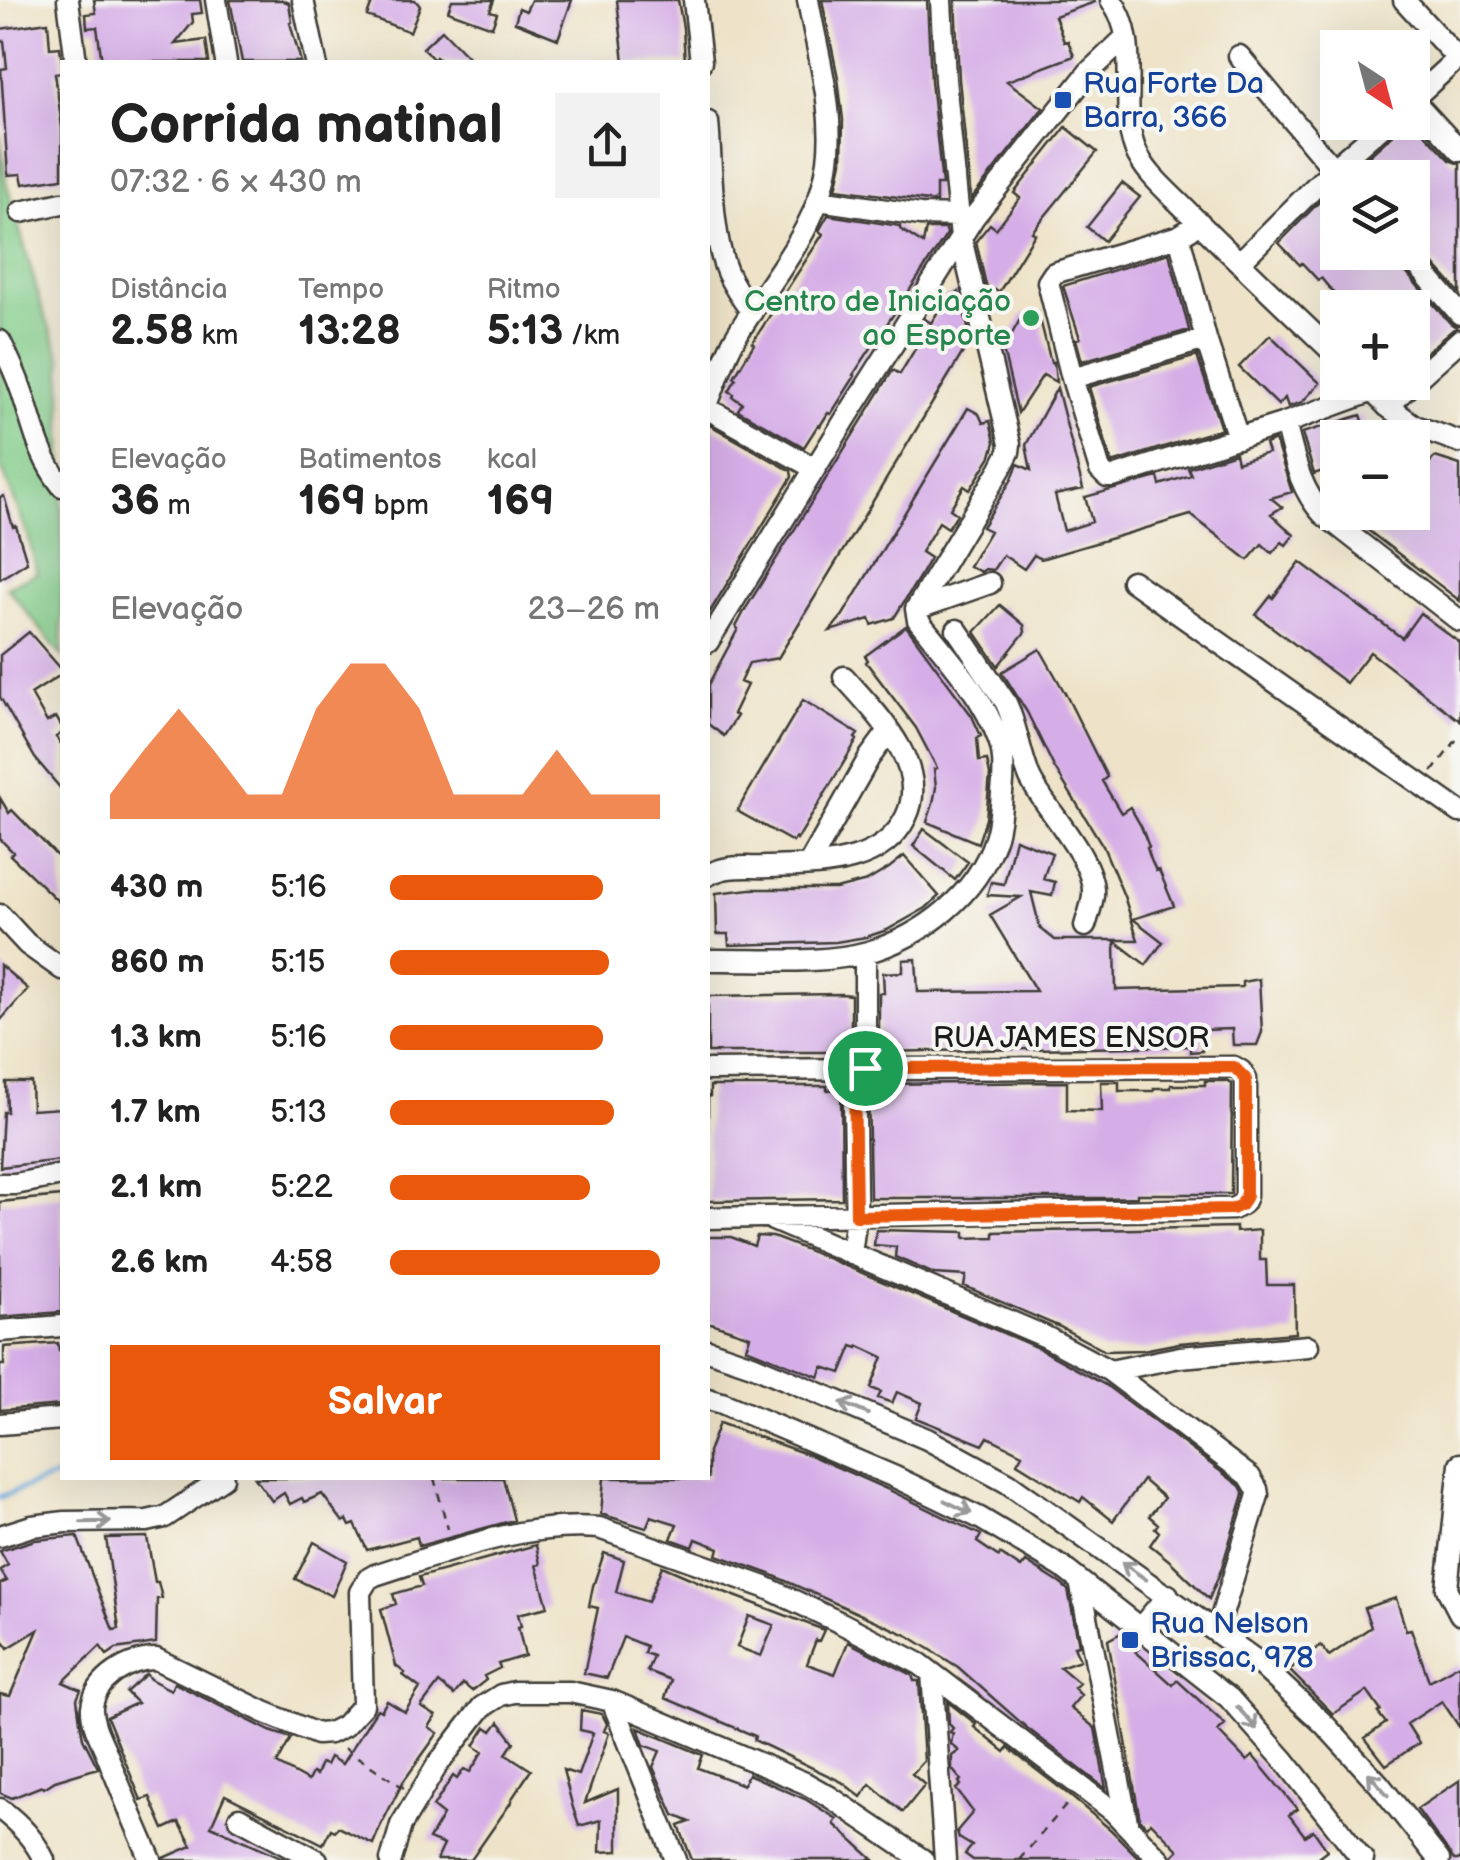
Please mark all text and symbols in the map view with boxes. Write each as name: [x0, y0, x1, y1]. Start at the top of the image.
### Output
north arrow: [1320, 30, 1430, 140]
map controls: [1320, 30, 1430, 530]
place label: Rua Forte Da Barra, 366: [1083, 66, 1264, 136]
marker: Rua Forte Da Barra, 366: [1052, 89, 1074, 111]
text: Corrida matinal: [110, 92, 503, 159]
button: share: [555, 93, 660, 198]
button: layers: [1320, 160, 1430, 270]
text: 07:32 · 6 × 430 m: [110, 163, 362, 202]
text: Distância: [110, 273, 228, 306]
text: Tempo: [298, 273, 384, 306]
text: Ritmo: [487, 273, 561, 306]
place label: Centro de Iniciação ao Esporte: [744, 284, 1011, 354]
button: +: [1320, 290, 1430, 400]
text: 2.58: [110, 306, 194, 357]
text: 13:28: [298, 306, 401, 357]
text: 5:13: [487, 306, 563, 357]
marker: Centro de Iniciação ao Esporte: [1020, 307, 1042, 329]
text: km: [194, 319, 238, 352]
text: /km: [563, 319, 620, 352]
button: −: [1320, 420, 1430, 530]
text: Elevação: [110, 443, 227, 476]
text: Batimentos: [298, 443, 442, 476]
text: kcal: [487, 443, 537, 476]
text: 36: [110, 476, 160, 527]
text: 169: [298, 476, 366, 527]
text: 169: [487, 476, 554, 527]
text: m: [160, 489, 191, 522]
text: bpm: [366, 489, 429, 522]
text: Elevação: [110, 590, 243, 629]
text: 23–26 m: [527, 590, 660, 629]
text: 430 m: [110, 868, 203, 907]
text: 5:16: [270, 868, 327, 907]
text: 860 m: [110, 943, 205, 982]
text: 5:15: [270, 943, 326, 982]
text: 1.3 km: [110, 1018, 202, 1057]
text: 5:16: [270, 1018, 327, 1057]
street label: RUA JAMES ENSOR: [933, 1020, 1209, 1056]
pin: [823, 1026, 908, 1111]
icon: arrive: [838, 1041, 893, 1096]
text: 1.7 km: [110, 1093, 201, 1132]
text: 5:13: [270, 1093, 327, 1132]
text: 2.1 km: [110, 1168, 202, 1207]
text: 5:22: [270, 1168, 333, 1207]
text: 2.6 km: [110, 1243, 208, 1282]
text: 4:58: [270, 1243, 333, 1282]
button: Salvar: [110, 1345, 660, 1460]
one-way arrow: [840, 1398, 870, 1416]
one-way arrow: [942, 1498, 972, 1517]
one-way arrow: [78, 1512, 111, 1532]
one-way arrow: [1121, 1561, 1148, 1582]
place label: Rua Nelson Brissac, 978: [1150, 1606, 1314, 1676]
marker: Rua Nelson Brissac, 978: [1119, 1629, 1141, 1651]
one-way arrow: [1236, 1705, 1259, 1730]
one-way arrow: [1367, 1772, 1390, 1797]

